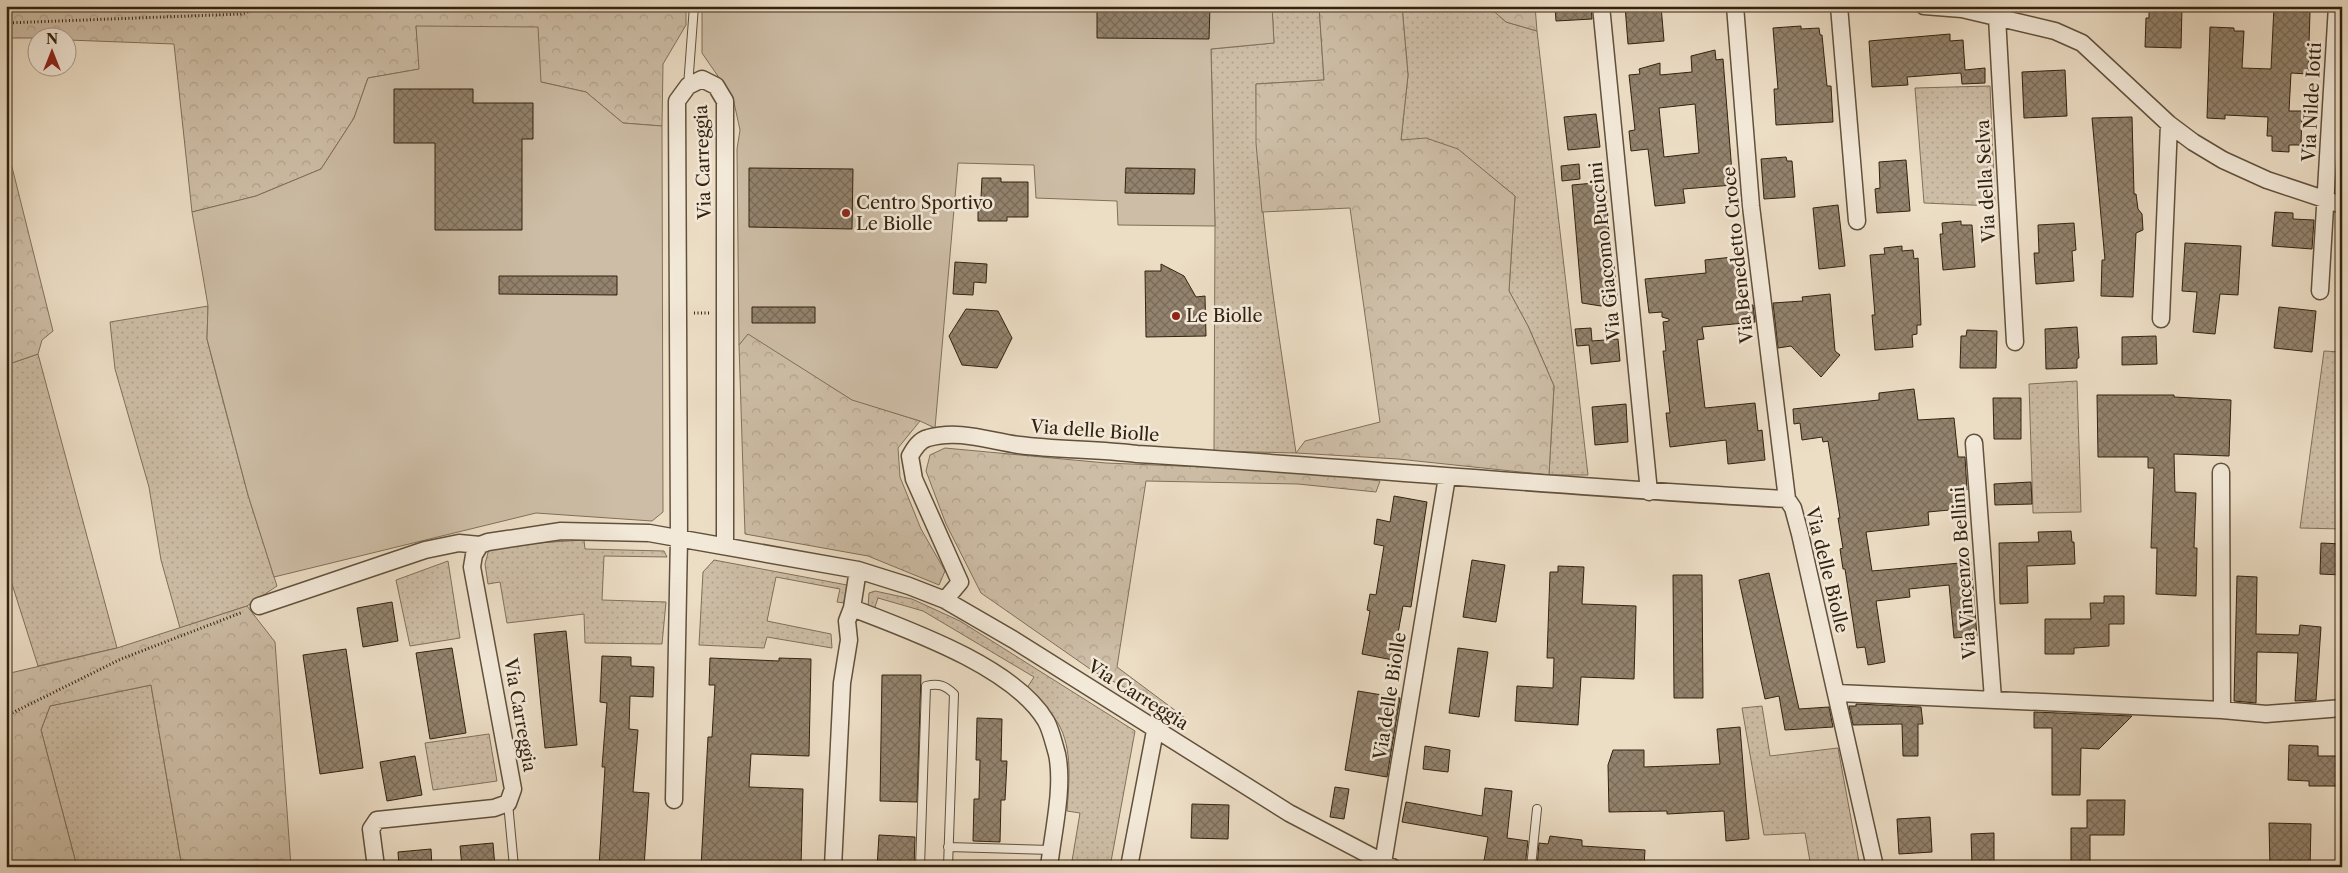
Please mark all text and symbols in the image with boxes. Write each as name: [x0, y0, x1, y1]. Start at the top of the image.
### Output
north arrow: [28, 28, 78, 78]
text: N: [46, 30, 58, 48]
street label: Via Nilde Iotti: [2298, 41, 2326, 163]
street label: Via Carreggia: [690, 104, 716, 221]
street label: Via della Selva: [1972, 118, 2000, 244]
street label: Via Giacomo Puccini: [1585, 160, 1625, 342]
street label: Via Benedetto Croce: [1718, 165, 1758, 346]
place label: Centro Sportivo Le Biolle: [856, 192, 993, 235]
marker: Centro Sportivo Le Biolle: [840, 207, 852, 219]
place label: Le Biolle: [1186, 305, 1262, 327]
marker: Le Biolle: [1170, 310, 1182, 322]
street label: Via delle Biolle: [1029, 415, 1160, 446]
street label: Via Vincenzo Bellini: [1947, 485, 1981, 661]
street label: Via delle Biolle: [1800, 504, 1853, 635]
street label: Via delle Biolle: [1369, 631, 1411, 762]
street label: Via Carreggia: [1083, 655, 1193, 735]
street label: Via Carreggia: [499, 656, 541, 774]

